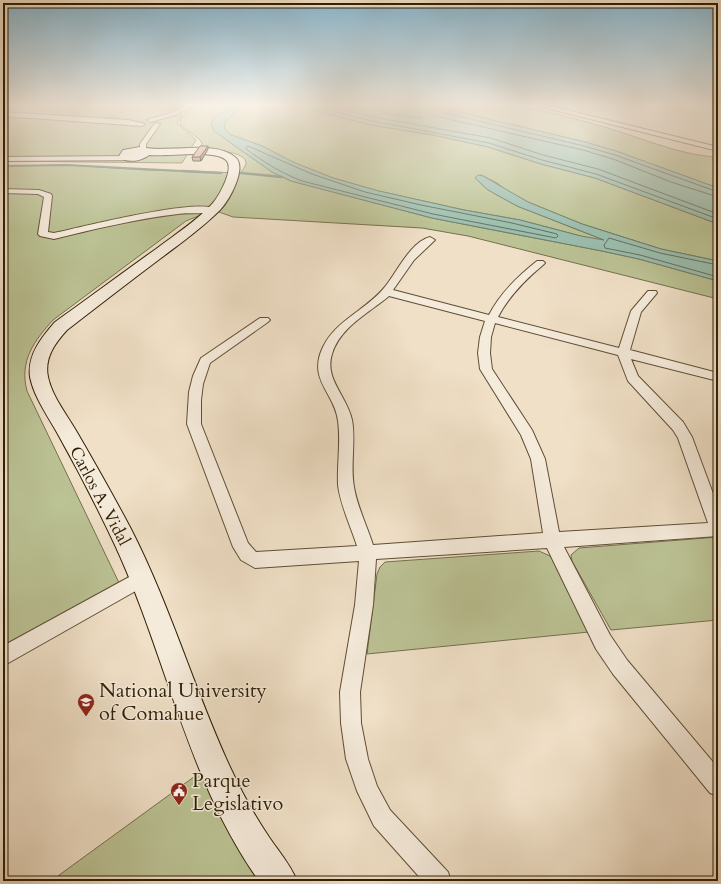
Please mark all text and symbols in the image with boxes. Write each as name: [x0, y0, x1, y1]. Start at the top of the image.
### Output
street label: Carlos A. Vidal: [64, 442, 136, 550]
place label: National University of Comahue: [99, 677, 267, 727]
school or university icon: National University of Comahue: [76, 692, 96, 717]
place label: Parque Legislativo: [192, 767, 283, 817]
public building icon: Parque Legislativo: [169, 781, 189, 806]

